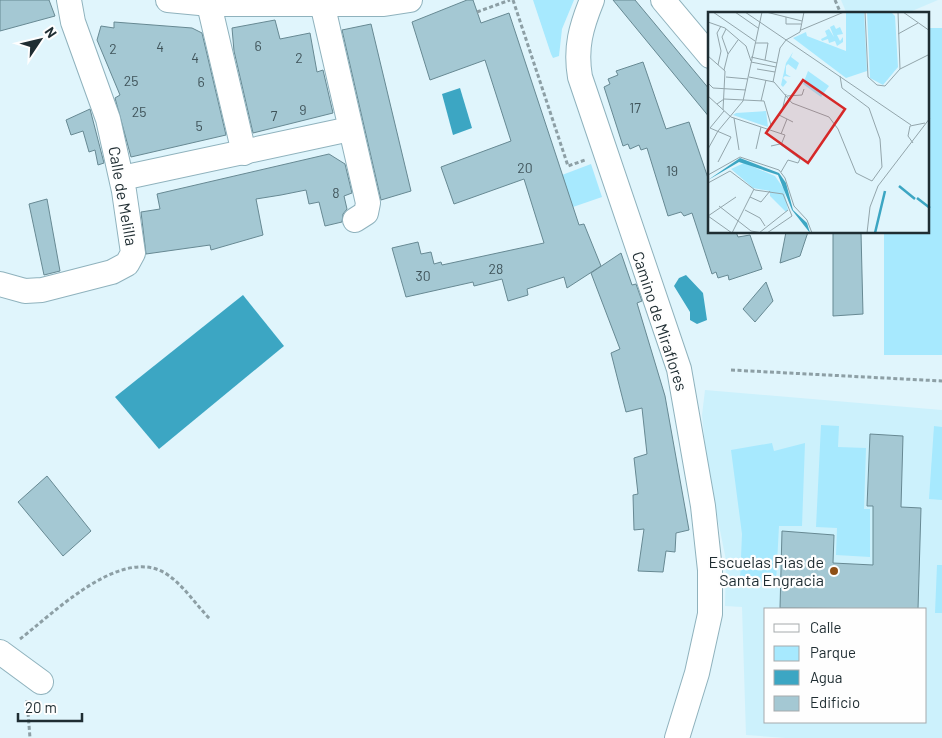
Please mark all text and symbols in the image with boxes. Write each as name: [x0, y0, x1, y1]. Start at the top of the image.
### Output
inset map: [708, 12, 930, 234]
north arrow: [15, 15, 65, 65]
text: N: [41, 24, 61, 41]
house number: 6: [254, 37, 262, 54]
house number: 4: [156, 38, 164, 55]
house number: 2: [109, 40, 117, 57]
house number: 4: [191, 49, 199, 66]
house number: 2: [295, 49, 303, 66]
house number: 25: [124, 72, 138, 89]
house number: 6: [197, 73, 205, 90]
house number: 17: [629, 99, 641, 116]
house number: 9: [299, 101, 307, 118]
house number: 25: [132, 103, 146, 120]
house number: 7: [271, 107, 278, 124]
house number: 5: [195, 117, 203, 134]
street label: Calle de Melilla: [105, 145, 142, 247]
house number: 20: [517, 159, 533, 176]
house number: 19: [666, 162, 678, 179]
house number: 8: [332, 184, 340, 201]
street label: Camino de Miraflores: [629, 249, 692, 393]
house number: 28: [489, 260, 503, 277]
house number: 30: [415, 267, 431, 284]
place label: Escuelas Pias de Santa Engracia: [709, 552, 824, 589]
marker: Escuelas Pias de Santa Engracia: [828, 565, 840, 577]
legend: [764, 608, 927, 723]
text: Calle: [810, 618, 842, 636]
text: Parque: [810, 643, 856, 661]
text: Agua: [810, 668, 843, 686]
scale bar: [18, 690, 81, 722]
text: Edificio: [810, 693, 860, 711]
text: 20 m: [25, 698, 57, 716]

